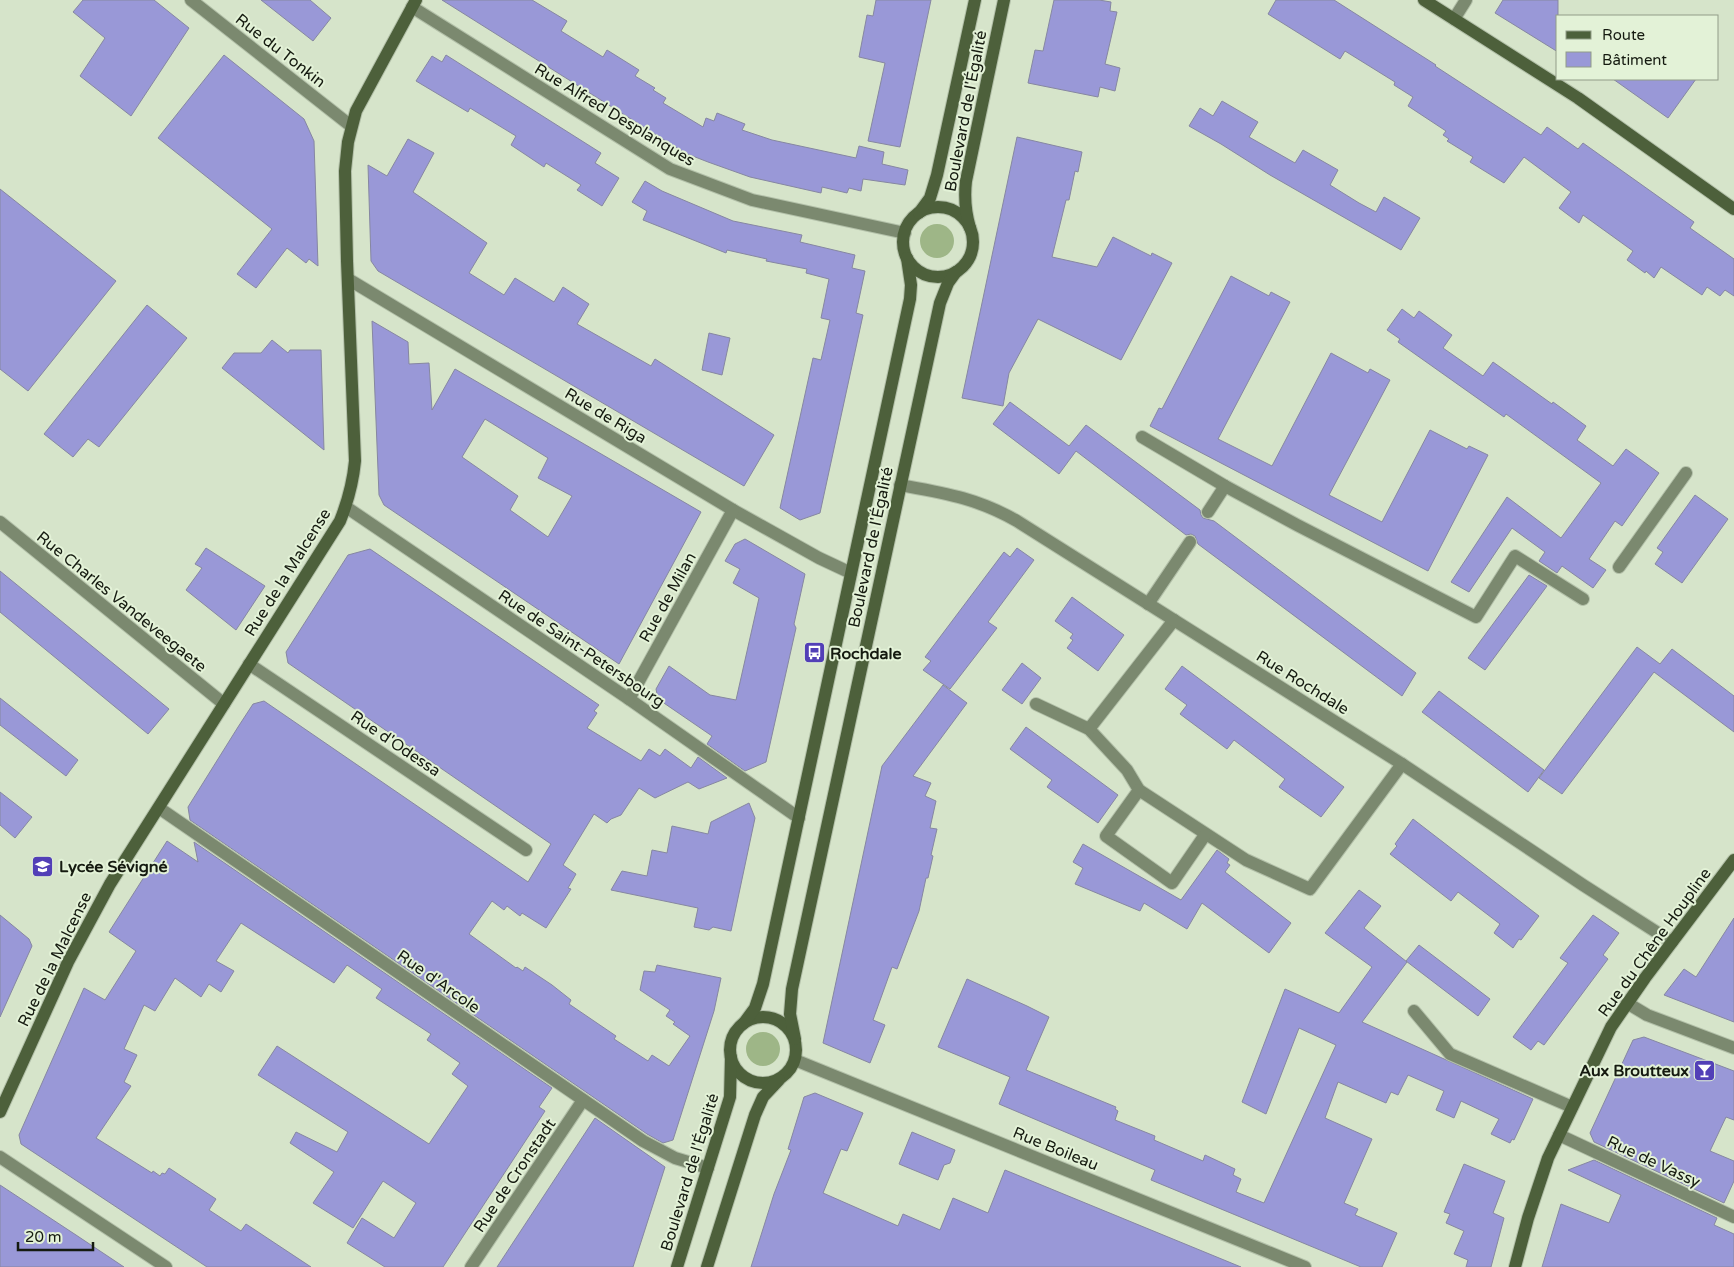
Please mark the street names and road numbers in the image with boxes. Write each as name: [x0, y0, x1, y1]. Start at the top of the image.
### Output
street label: Rue du Tonkin: [231, 9, 329, 92]
street label: Boulevard de l'Égalité: [941, 29, 991, 194]
street label: Rue Alfred Desplanques: [531, 59, 698, 171]
street label: Rue de Riga: [561, 384, 650, 448]
street label: Boulevard de l'Égalité: [844, 465, 898, 629]
street label: Rue de la Malcense: [240, 505, 335, 640]
street label: Rue Charles Vandeveegaete: [32, 527, 210, 677]
street label: Rue de Milan: [635, 549, 701, 646]
street label: Rue de Saint-Petersbourg: [494, 586, 669, 712]
street label: Rue Rochdale: [1252, 646, 1353, 719]
street label: Rue d'Odessa: [347, 706, 444, 781]
street label: Rue du Chêne Houpline: [1594, 864, 1716, 1021]
street label: Rue de la Malcense: [14, 889, 96, 1030]
street label: Rue d'Arcole: [393, 946, 484, 1018]
street label: Boulevard de l'Égalité: [656, 1091, 723, 1254]
street label: Rue de Cronstadt: [469, 1115, 560, 1236]
street label: Rue Boileau: [1010, 1123, 1101, 1175]
street label: Rue de Vassy: [1604, 1132, 1704, 1192]

